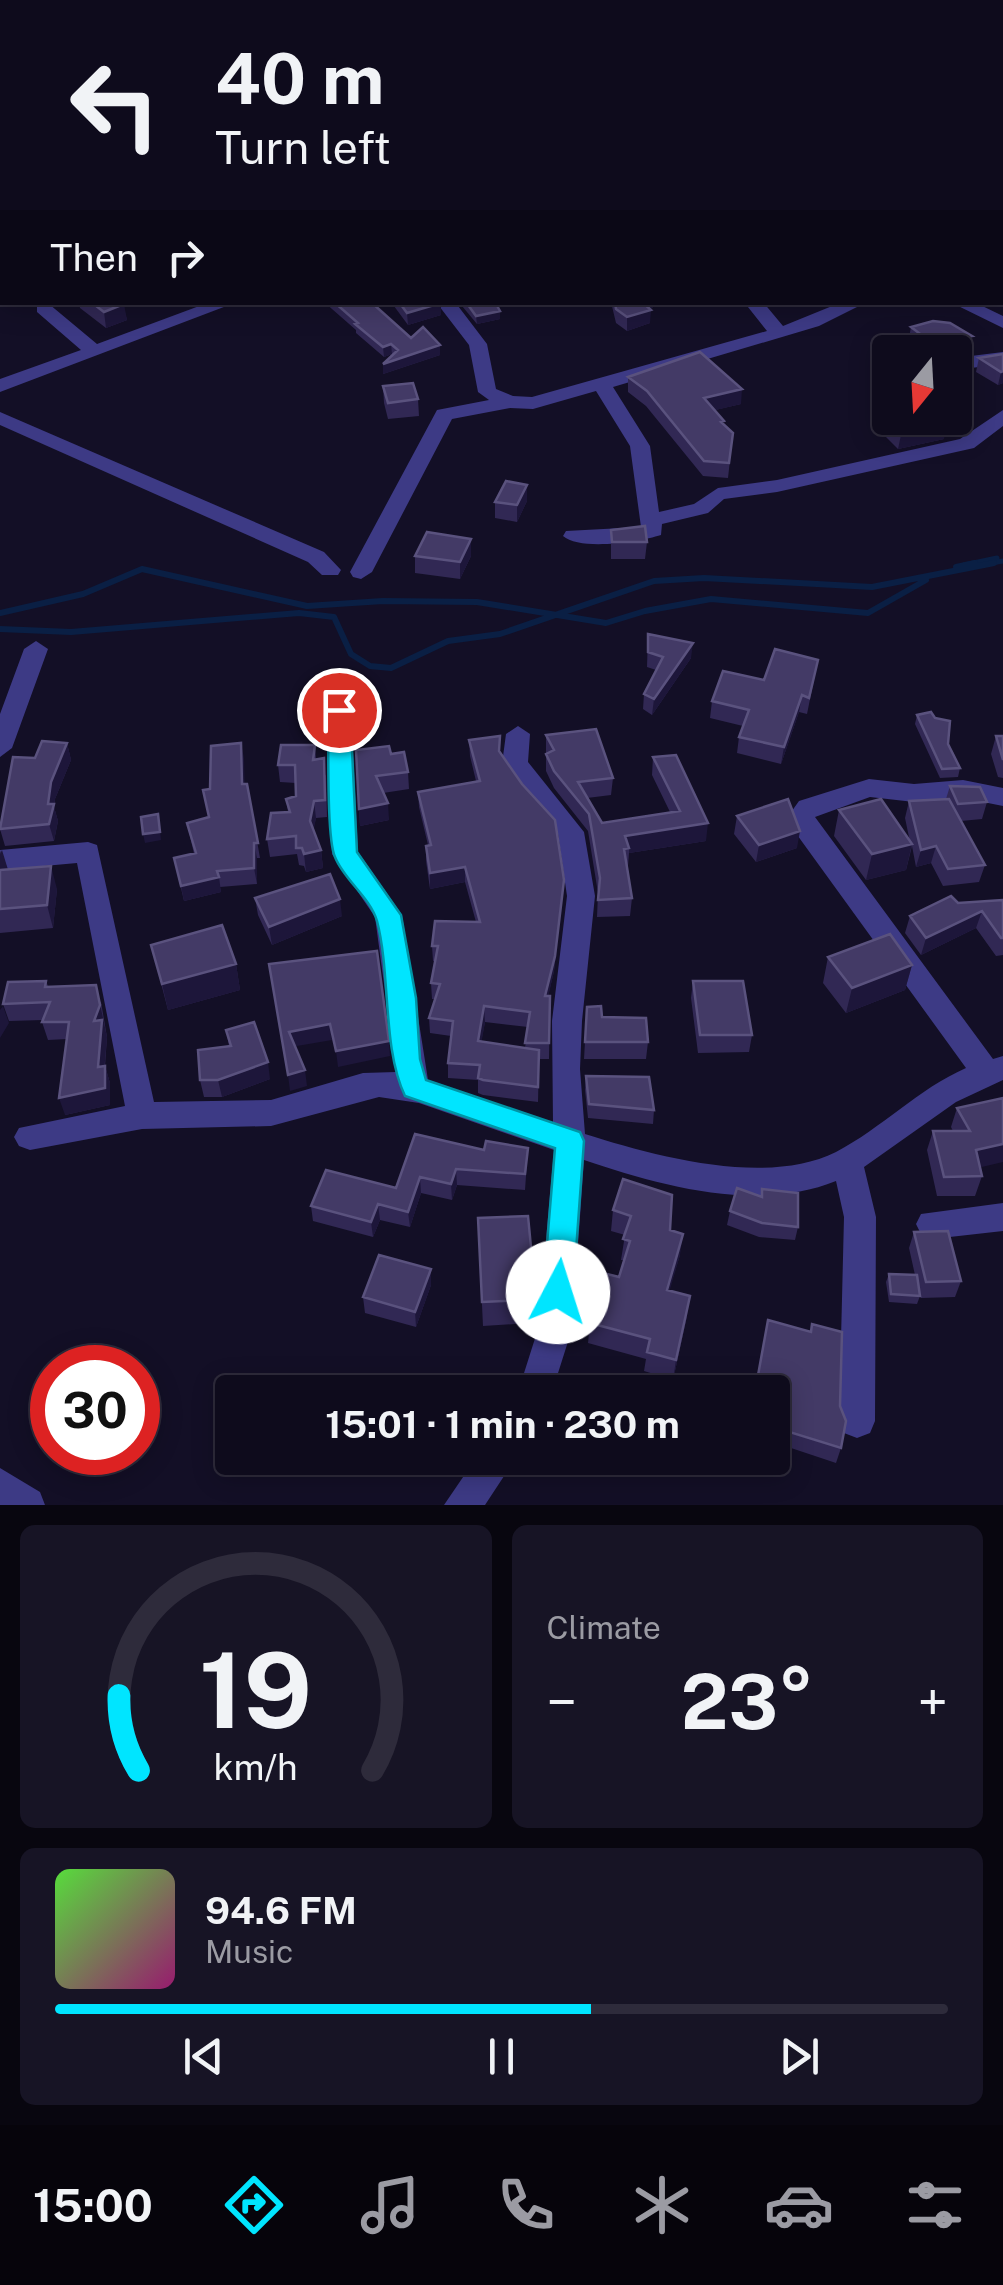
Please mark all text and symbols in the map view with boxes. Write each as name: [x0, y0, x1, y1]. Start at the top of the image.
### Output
text: 40 m: [215, 37, 385, 120]
icon: left: [50, 40, 180, 170]
text: Turn left: [215, 121, 391, 174]
icon: right: [158, 230, 213, 285]
text: Then: [50, 235, 138, 280]
north arrow: [872, 335, 972, 435]
map controls: [872, 335, 972, 435]
pin: [297, 668, 382, 753]
icon: arrive: [312, 683, 367, 738]
position arrow: [506, 1240, 610, 1344]
speed limit sign: 30: [30, 1345, 160, 1475]
text: 15:01 · 1 min · 230 m: [325, 1402, 680, 1447]
text: Climate: [547, 1609, 661, 1646]
text: 19: [199, 1629, 312, 1751]
text: 23°: [681, 1658, 814, 1746]
text: −: [547, 1670, 577, 1734]
text: +: [918, 1670, 948, 1734]
text: km/h: [214, 1746, 298, 1788]
text: 94.6 FM: [205, 1888, 357, 1933]
text: Music: [205, 1933, 293, 1970]
icon: previous: [176, 2029, 231, 2084]
icon: pause: [474, 2029, 529, 2084]
icon: next: [772, 2029, 827, 2084]
icon: directions: [219, 2170, 289, 2240]
icon: music: [355, 2170, 425, 2240]
icon: phone: [491, 2170, 561, 2240]
icon: climate: [627, 2170, 697, 2240]
icon: car: [764, 2170, 834, 2240]
icon: filters: [900, 2170, 970, 2240]
text: 15:00: [33, 2179, 153, 2232]

